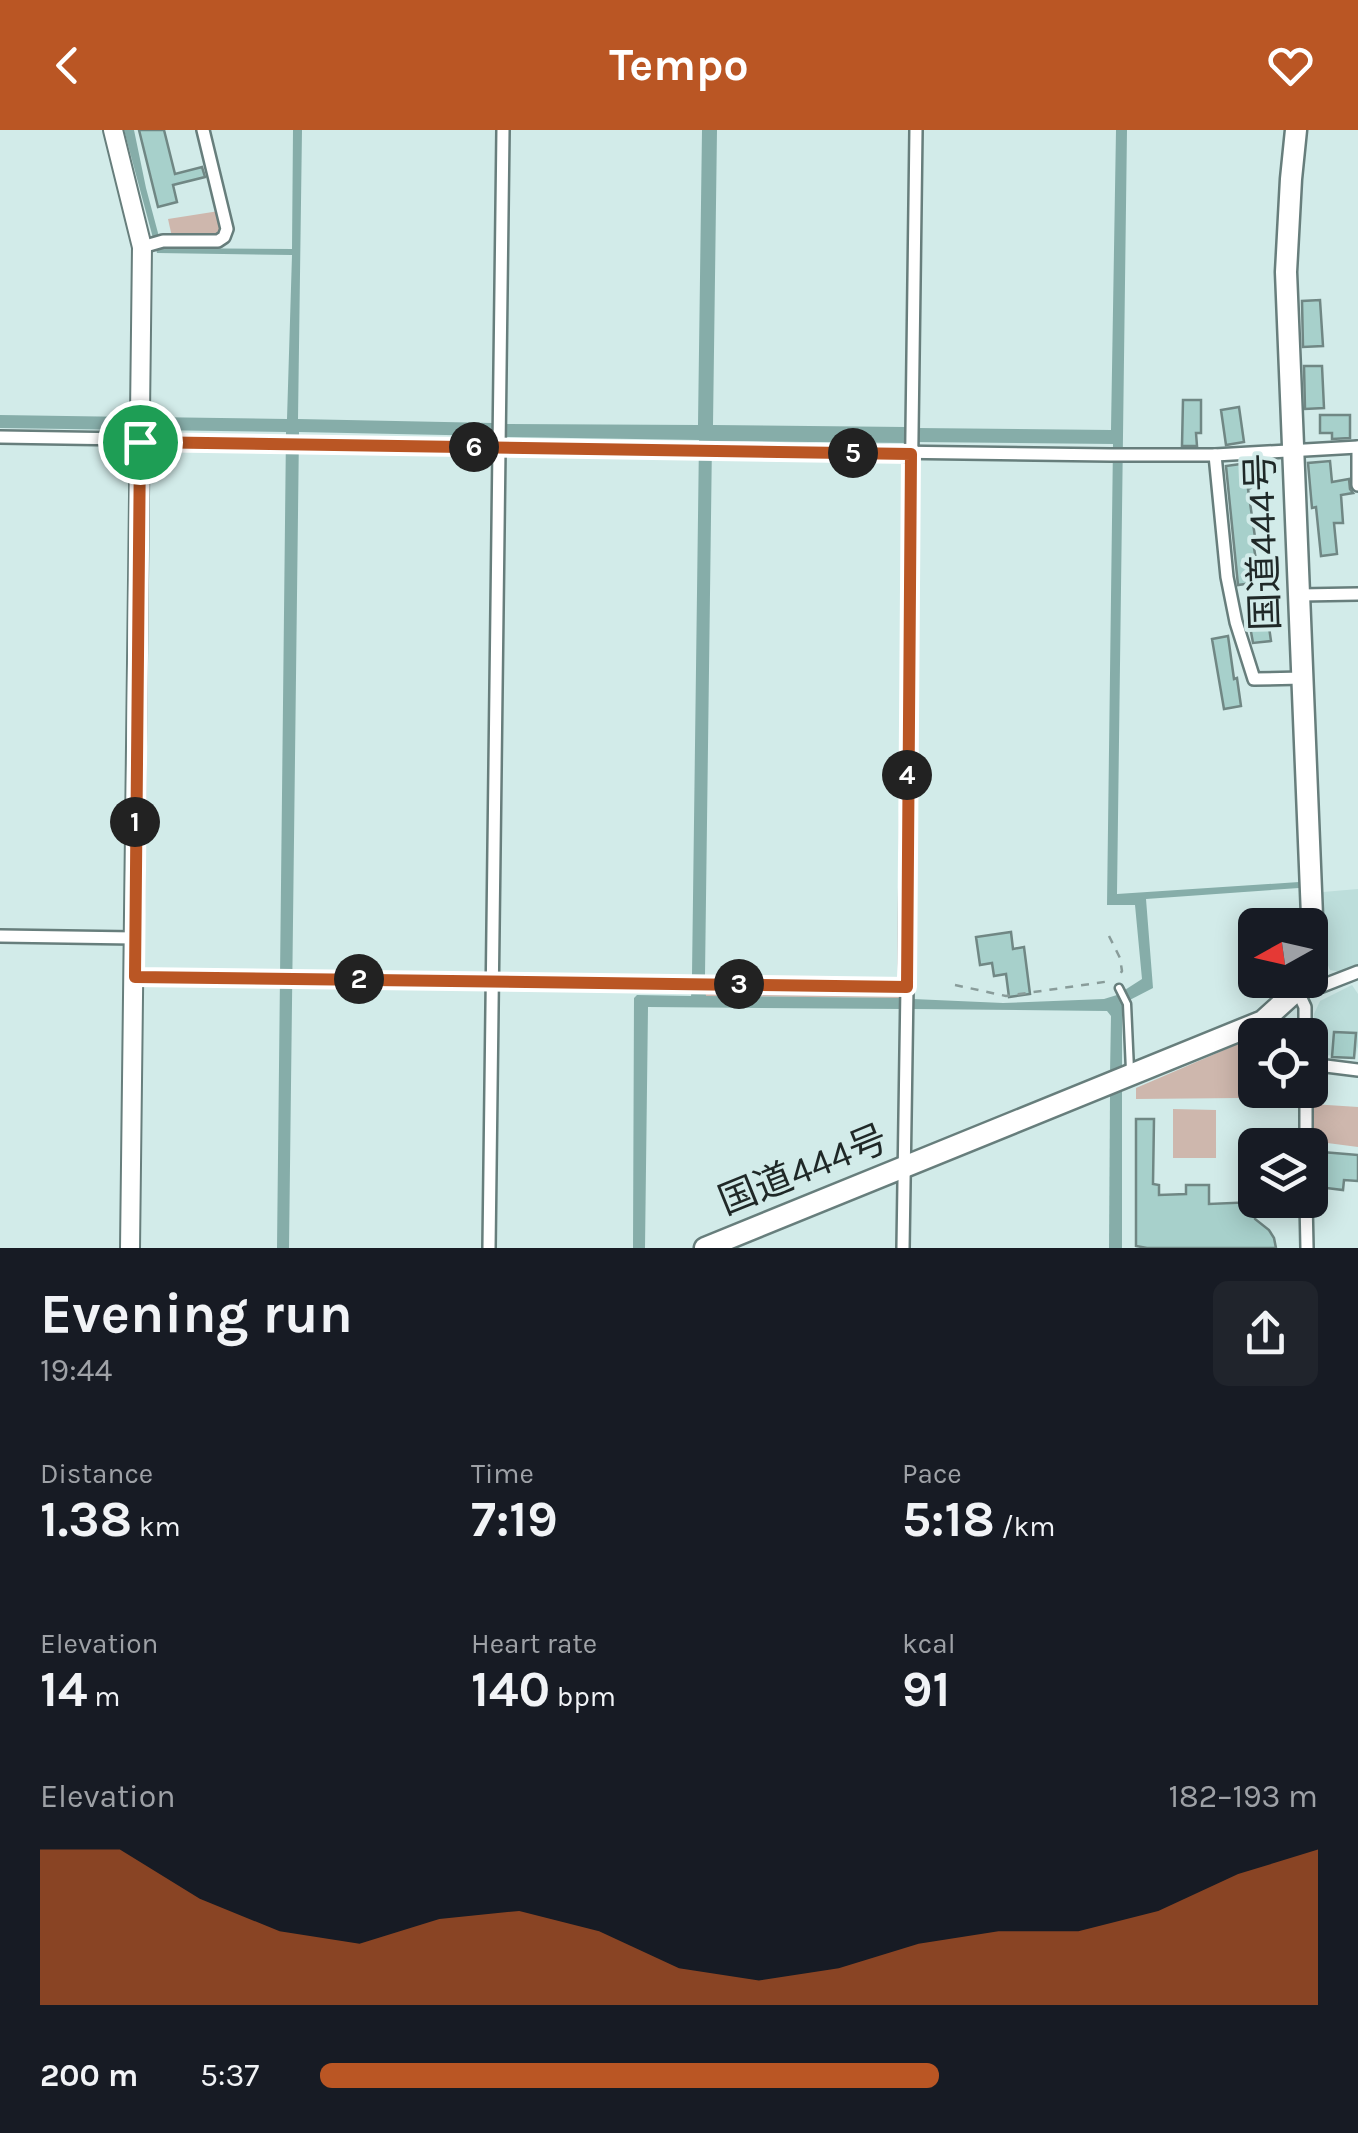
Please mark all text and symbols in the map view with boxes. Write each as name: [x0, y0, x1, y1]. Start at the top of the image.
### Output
icon: back: [40, 38, 95, 93]
icon: heart: [1263, 38, 1318, 93]
text: Tempo: [609, 39, 749, 91]
pin: [98, 400, 183, 485]
icon: arrive: [113, 415, 168, 470]
pin: 6: [449, 422, 499, 472]
pin: 5: [828, 428, 878, 478]
text: 6: [466, 430, 483, 463]
text: 5: [845, 436, 861, 469]
street label: 国道444号: [1237, 452, 1289, 632]
pin: 4: [882, 750, 932, 800]
text: 4: [899, 758, 915, 791]
pin: 1: [110, 797, 160, 847]
text: 1: [130, 805, 140, 838]
north arrow: [1238, 908, 1328, 998]
map controls: [1238, 908, 1328, 1218]
pin: 2: [334, 954, 384, 1004]
pin: 3: [714, 959, 764, 1009]
text: 2: [351, 962, 367, 995]
text: 3: [730, 967, 748, 1000]
button: locate: [1238, 1018, 1328, 1108]
street label: 国道444号: [712, 1116, 894, 1224]
button: layers: [1238, 1128, 1328, 1218]
button: share: [1213, 1281, 1318, 1386]
text: Evening run: [40, 1282, 353, 1346]
text: 19:44: [40, 1352, 112, 1389]
text: Distance: [40, 1457, 153, 1490]
text: Time: [471, 1457, 534, 1490]
text: Pace: [902, 1457, 962, 1490]
text: 1.38: [40, 1490, 132, 1549]
text: 7:19: [471, 1490, 558, 1549]
text: 5:18: [902, 1490, 995, 1549]
text: km: [132, 1510, 181, 1543]
text: /km: [995, 1510, 1055, 1543]
text: Elevation: [40, 1627, 159, 1660]
text: Heart rate: [471, 1627, 597, 1660]
text: kcal: [902, 1627, 955, 1660]
text: 14: [40, 1660, 88, 1719]
text: 140: [471, 1660, 550, 1719]
text: 91: [902, 1660, 950, 1719]
text: m: [88, 1680, 120, 1713]
text: bpm: [550, 1680, 616, 1713]
text: Elevation: [40, 1778, 175, 1815]
text: 182–193 m: [1169, 1778, 1318, 1815]
text: 200 m: [40, 2057, 138, 2094]
text: 5:37: [200, 2057, 259, 2094]

